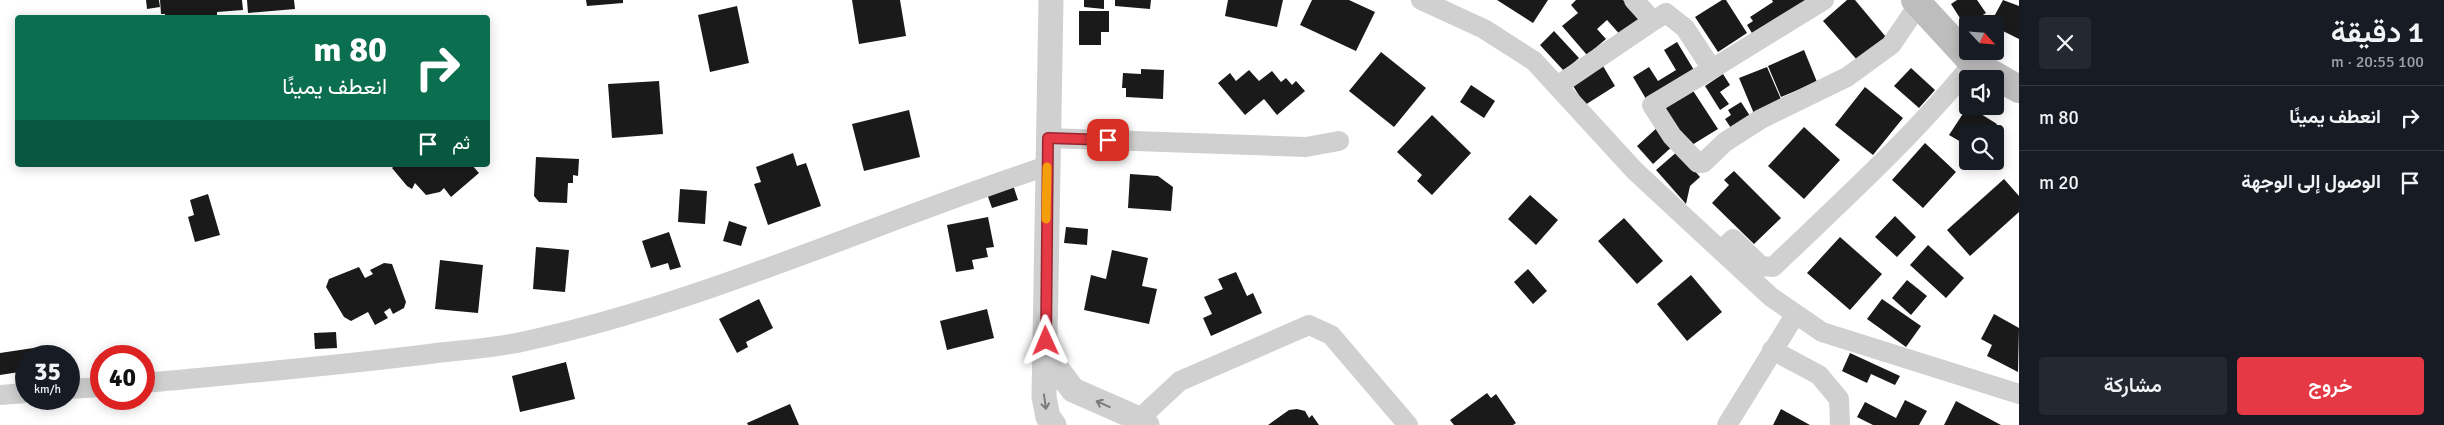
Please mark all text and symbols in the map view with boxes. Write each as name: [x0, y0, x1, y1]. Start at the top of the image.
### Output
text: 1 دقيقة: [2331, 14, 2424, 51]
north arrow: [1959, 15, 2004, 60]
map controls: [1959, 15, 2004, 170]
button: close: [2039, 17, 2091, 69]
text: 80 m: [313, 28, 387, 71]
icon: right: [405, 35, 470, 100]
text: 100 m · 20:55: [2331, 52, 2424, 72]
button: sound: [1959, 70, 2004, 115]
text: انعطف يمينًا: [282, 73, 387, 100]
icon: right: [2396, 104, 2424, 132]
text: انعطف يمينًا: [2289, 105, 2381, 129]
text: 80 m: [2039, 106, 2079, 130]
pin: [1087, 119, 1129, 161]
button: search: [1959, 125, 2004, 170]
icon: arrive: [1094, 126, 1122, 154]
icon: arrive: [414, 130, 442, 158]
text: ثم: [452, 131, 470, 155]
icon: arrive: [2396, 169, 2424, 197]
text: الوصول إلى الوجهة: [2241, 170, 2381, 194]
text: 20 m: [2039, 171, 2079, 195]
position arrow: [1019, 314, 1071, 366]
speed limit sign: 40: [90, 345, 155, 410]
text: 35: [34, 356, 61, 387]
button: مشاركة: [2039, 357, 2227, 415]
button: خروج: [2237, 357, 2424, 415]
text: km/h: [34, 382, 61, 397]
one-way arrow: [1040, 393, 1050, 409]
one-way arrow: [1096, 398, 1111, 408]

